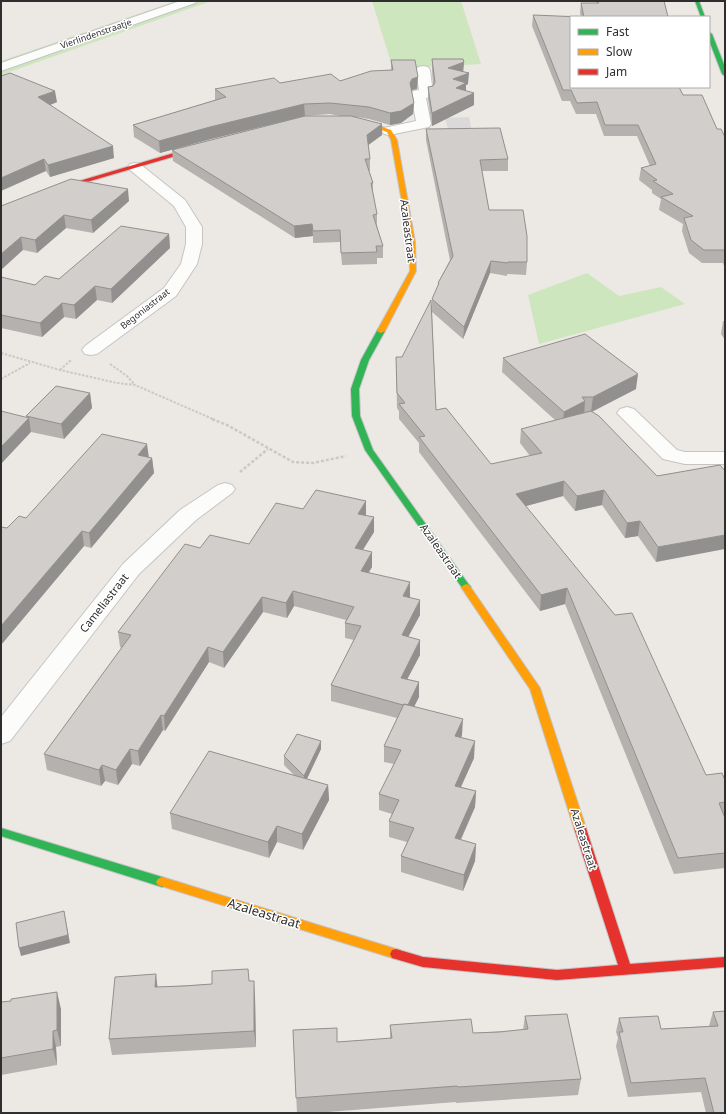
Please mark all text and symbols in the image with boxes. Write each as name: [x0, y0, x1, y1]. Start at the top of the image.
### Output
street label: Vierlindenstraatje: [58, 15, 133, 52]
legend: [570, 16, 710, 88]
text: Fast: [606, 23, 630, 40]
text: Slow: [606, 43, 633, 60]
text: Jam: [605, 63, 627, 80]
street label: Azaleastraat: [397, 199, 420, 263]
street label: Begoniastraat: [117, 285, 173, 332]
street label: Azaleastraat: [417, 520, 466, 581]
street label: Cameliastraat: [76, 570, 131, 635]
street label: Azaleastraat: [568, 806, 601, 871]
street label: Azaleastraat: [226, 893, 303, 933]

